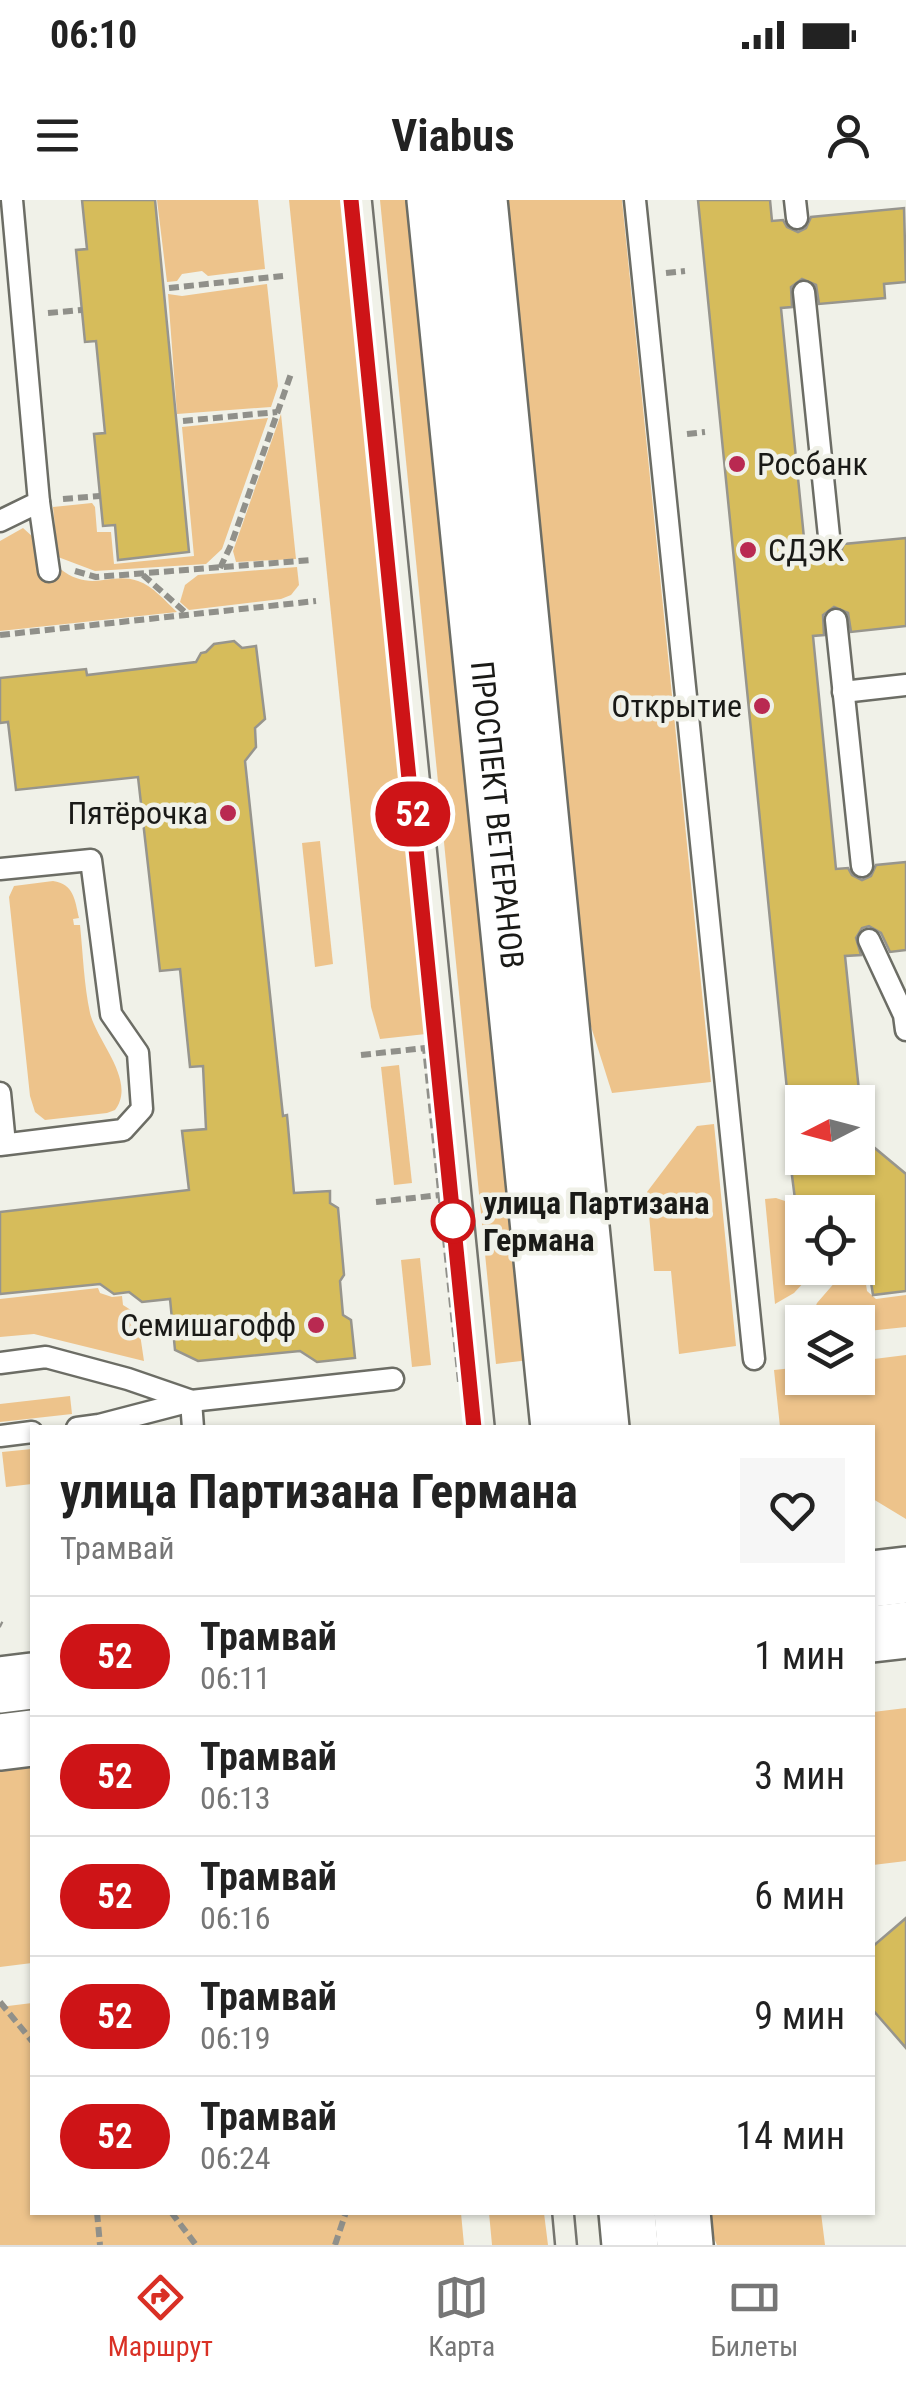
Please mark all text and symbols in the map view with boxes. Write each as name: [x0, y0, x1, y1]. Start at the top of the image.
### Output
text: 06:10: [50, 13, 137, 57]
icon: menu: [30, 108, 85, 163]
icon: person: [821, 108, 876, 163]
text: Viabus: [391, 109, 515, 162]
place label: Росбанк: [757, 445, 868, 483]
marker: Росбанк: [726, 453, 748, 475]
place label: СДЭК: [768, 531, 844, 569]
marker: СДЭК: [737, 539, 759, 561]
street label: ПРОСПЕКТ ВЕТЕРАНОВ: [463, 659, 532, 970]
place label: Открытие: [611, 687, 742, 725]
marker: Открытие: [751, 695, 773, 717]
line badge: 52: [368, 782, 458, 846]
place label: Пятёрочка: [67, 794, 208, 832]
text: 52: [395, 794, 431, 835]
marker: Пятёрочка: [217, 802, 239, 824]
north arrow: [785, 1085, 875, 1175]
map controls: [785, 1085, 875, 1395]
place label: улица Партизана Германа: [483, 1184, 709, 1259]
button: locate: [785, 1195, 875, 1285]
marker: улица Партизана Германа: [432, 1200, 474, 1242]
button: layers: [785, 1305, 875, 1395]
place label: Семишагофф: [120, 1306, 296, 1344]
marker: Семишагофф: [305, 1314, 327, 1336]
button: heart: [740, 1458, 845, 1563]
text: улица Партизана Германа: [60, 1463, 578, 1520]
text: Трамвай: [60, 1529, 174, 1567]
text: Трамвай: [200, 1615, 337, 1659]
text: 1 мин: [754, 1634, 845, 1678]
text: 52: [97, 1636, 133, 1677]
text: 06:11: [200, 1659, 271, 1697]
text: Трамвай: [200, 1735, 337, 1779]
text: 3 мин: [754, 1754, 845, 1798]
text: 52: [97, 1756, 133, 1797]
text: 06:13: [200, 1779, 271, 1817]
text: Трамвай: [200, 1855, 337, 1899]
text: 6 мин: [754, 1874, 845, 1918]
text: 52: [97, 1876, 133, 1917]
text: 06:16: [200, 1899, 271, 1937]
text: Трамвай: [200, 1975, 337, 2019]
text: 9 мин: [754, 1994, 845, 2038]
text: 52: [97, 1996, 133, 2037]
text: 06:19: [200, 2019, 271, 2057]
text: Трамвай: [200, 2095, 337, 2139]
text: 14 мин: [736, 2114, 845, 2158]
text: 52: [97, 2116, 133, 2157]
text: 06:24: [200, 2139, 271, 2177]
tab: Маршрут: [108, 2270, 213, 2363]
tab: Карта: [428, 2270, 495, 2363]
tab: Билеты: [710, 2270, 798, 2363]

